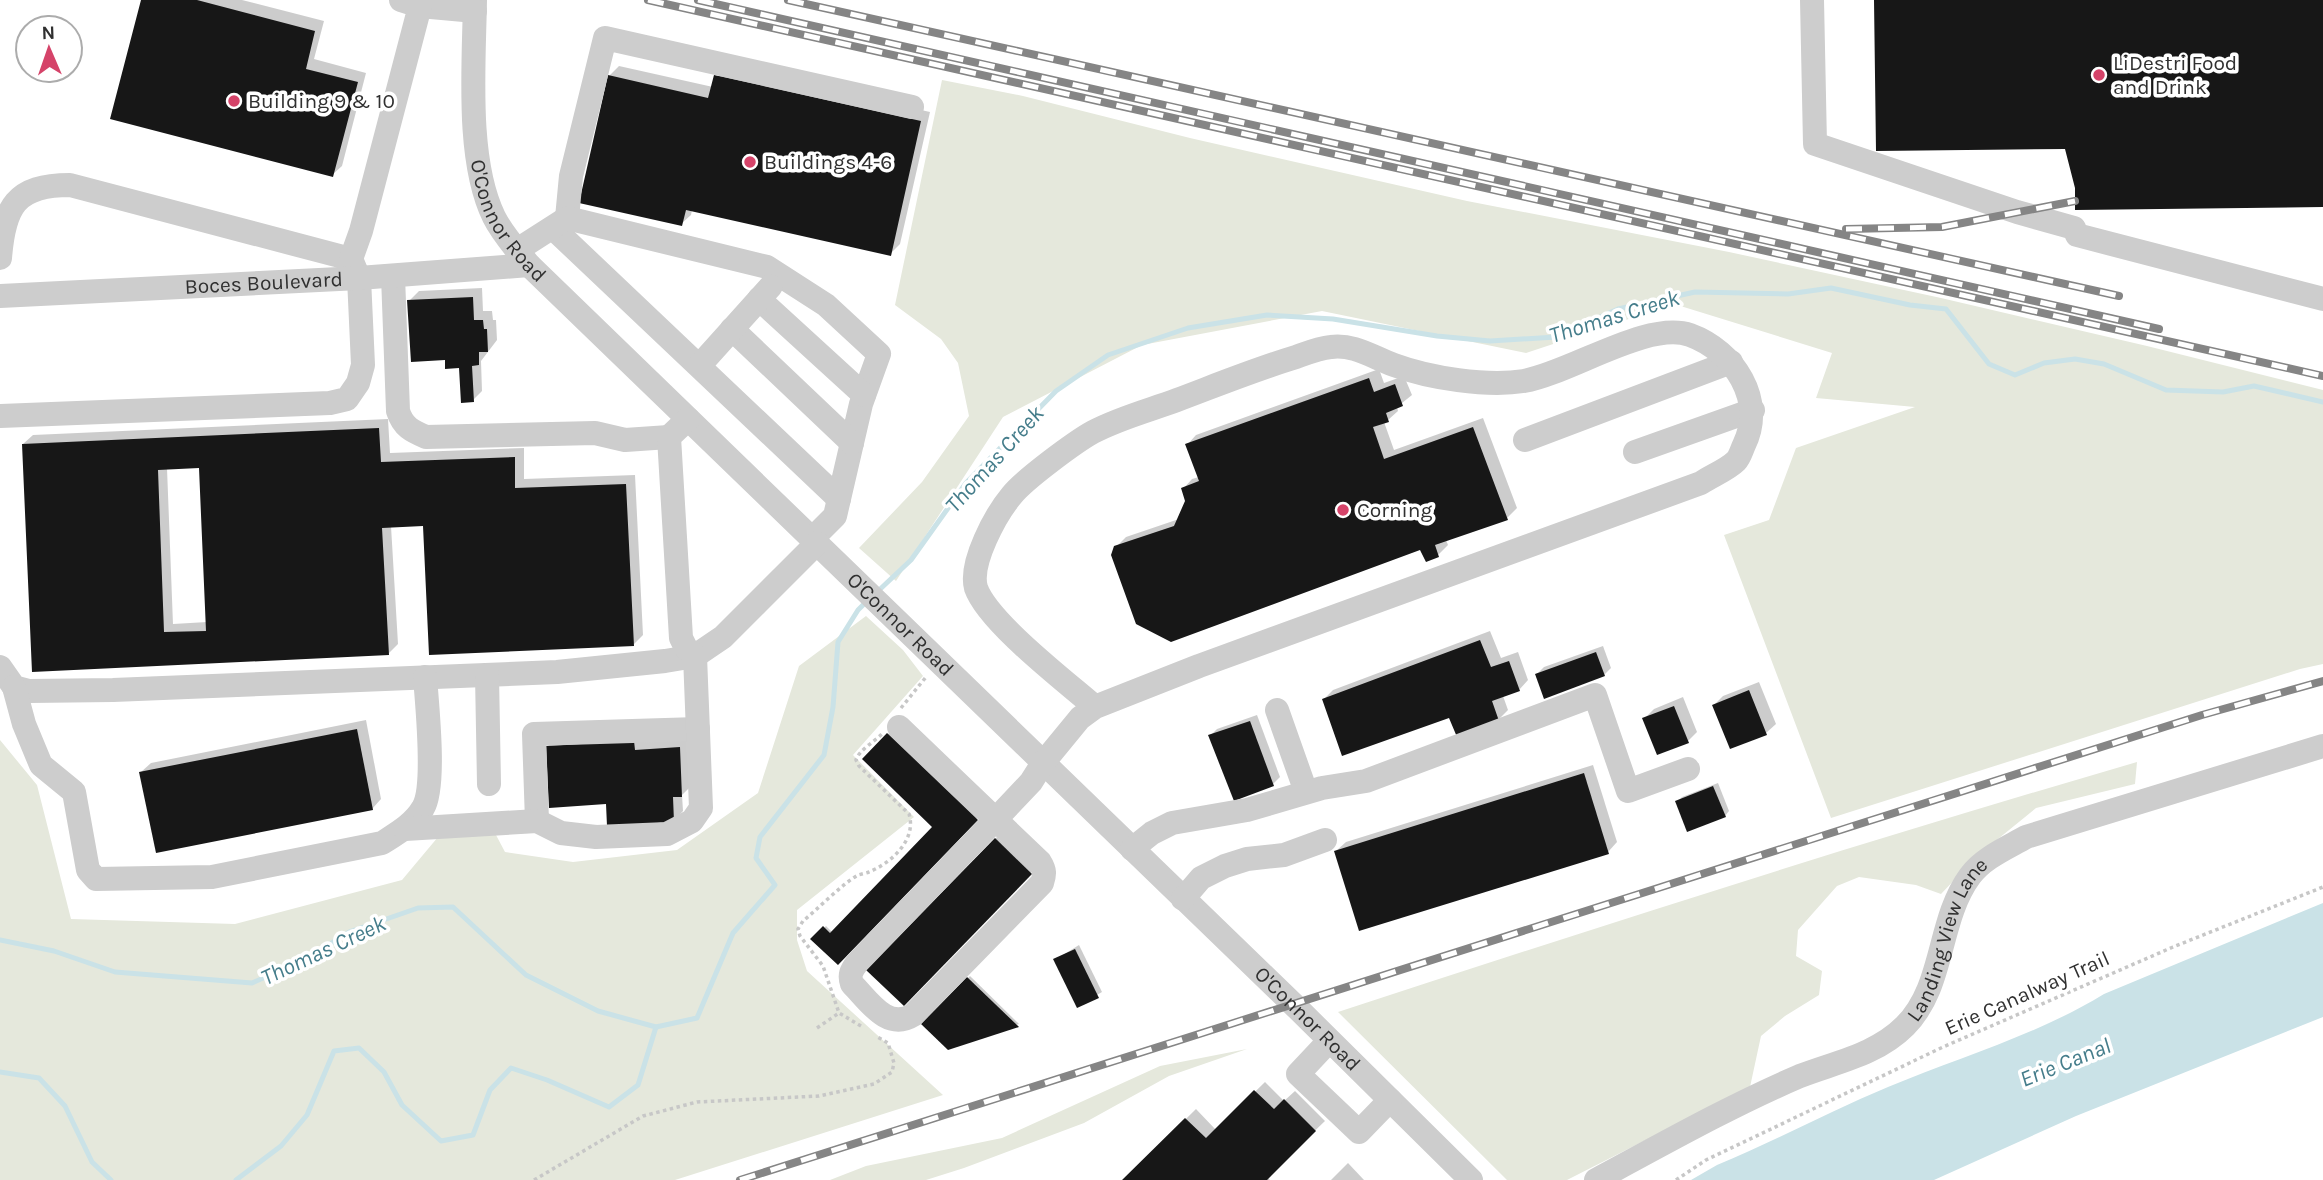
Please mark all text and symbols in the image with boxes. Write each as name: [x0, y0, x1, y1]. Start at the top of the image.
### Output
north arrow: [14, 14, 84, 84]
text: N: [41, 22, 56, 44]
place label: LiDestri Food and Drink: [2113, 51, 2237, 99]
marker: LiDestri Food and Drink: [2091, 67, 2107, 83]
place label: Building 9 & 10: [248, 89, 395, 113]
marker: Building 9 & 10: [226, 93, 242, 109]
place label: Buildings 4-6: [764, 150, 892, 174]
marker: Buildings 4-6: [742, 154, 758, 170]
street label: O'Connor Road: [466, 158, 551, 287]
street label: Boces Boulevard: [184, 267, 343, 299]
water label: Thomas Creek: [1546, 284, 1683, 349]
water label: Thomas Creek: [939, 400, 1050, 518]
place label: Corning: [1357, 498, 1433, 522]
marker: Corning: [1335, 502, 1351, 518]
street label: O'Connor Road: [842, 567, 959, 681]
street label: Landing View Lane: [1902, 852, 1992, 1026]
water label: Thomas Creek: [257, 910, 390, 991]
street label: Erie Canalway Trail: [1941, 946, 2113, 1040]
street label: O'Connor Road: [1250, 962, 1366, 1076]
water label: Erie Canal: [2016, 1032, 2115, 1093]

